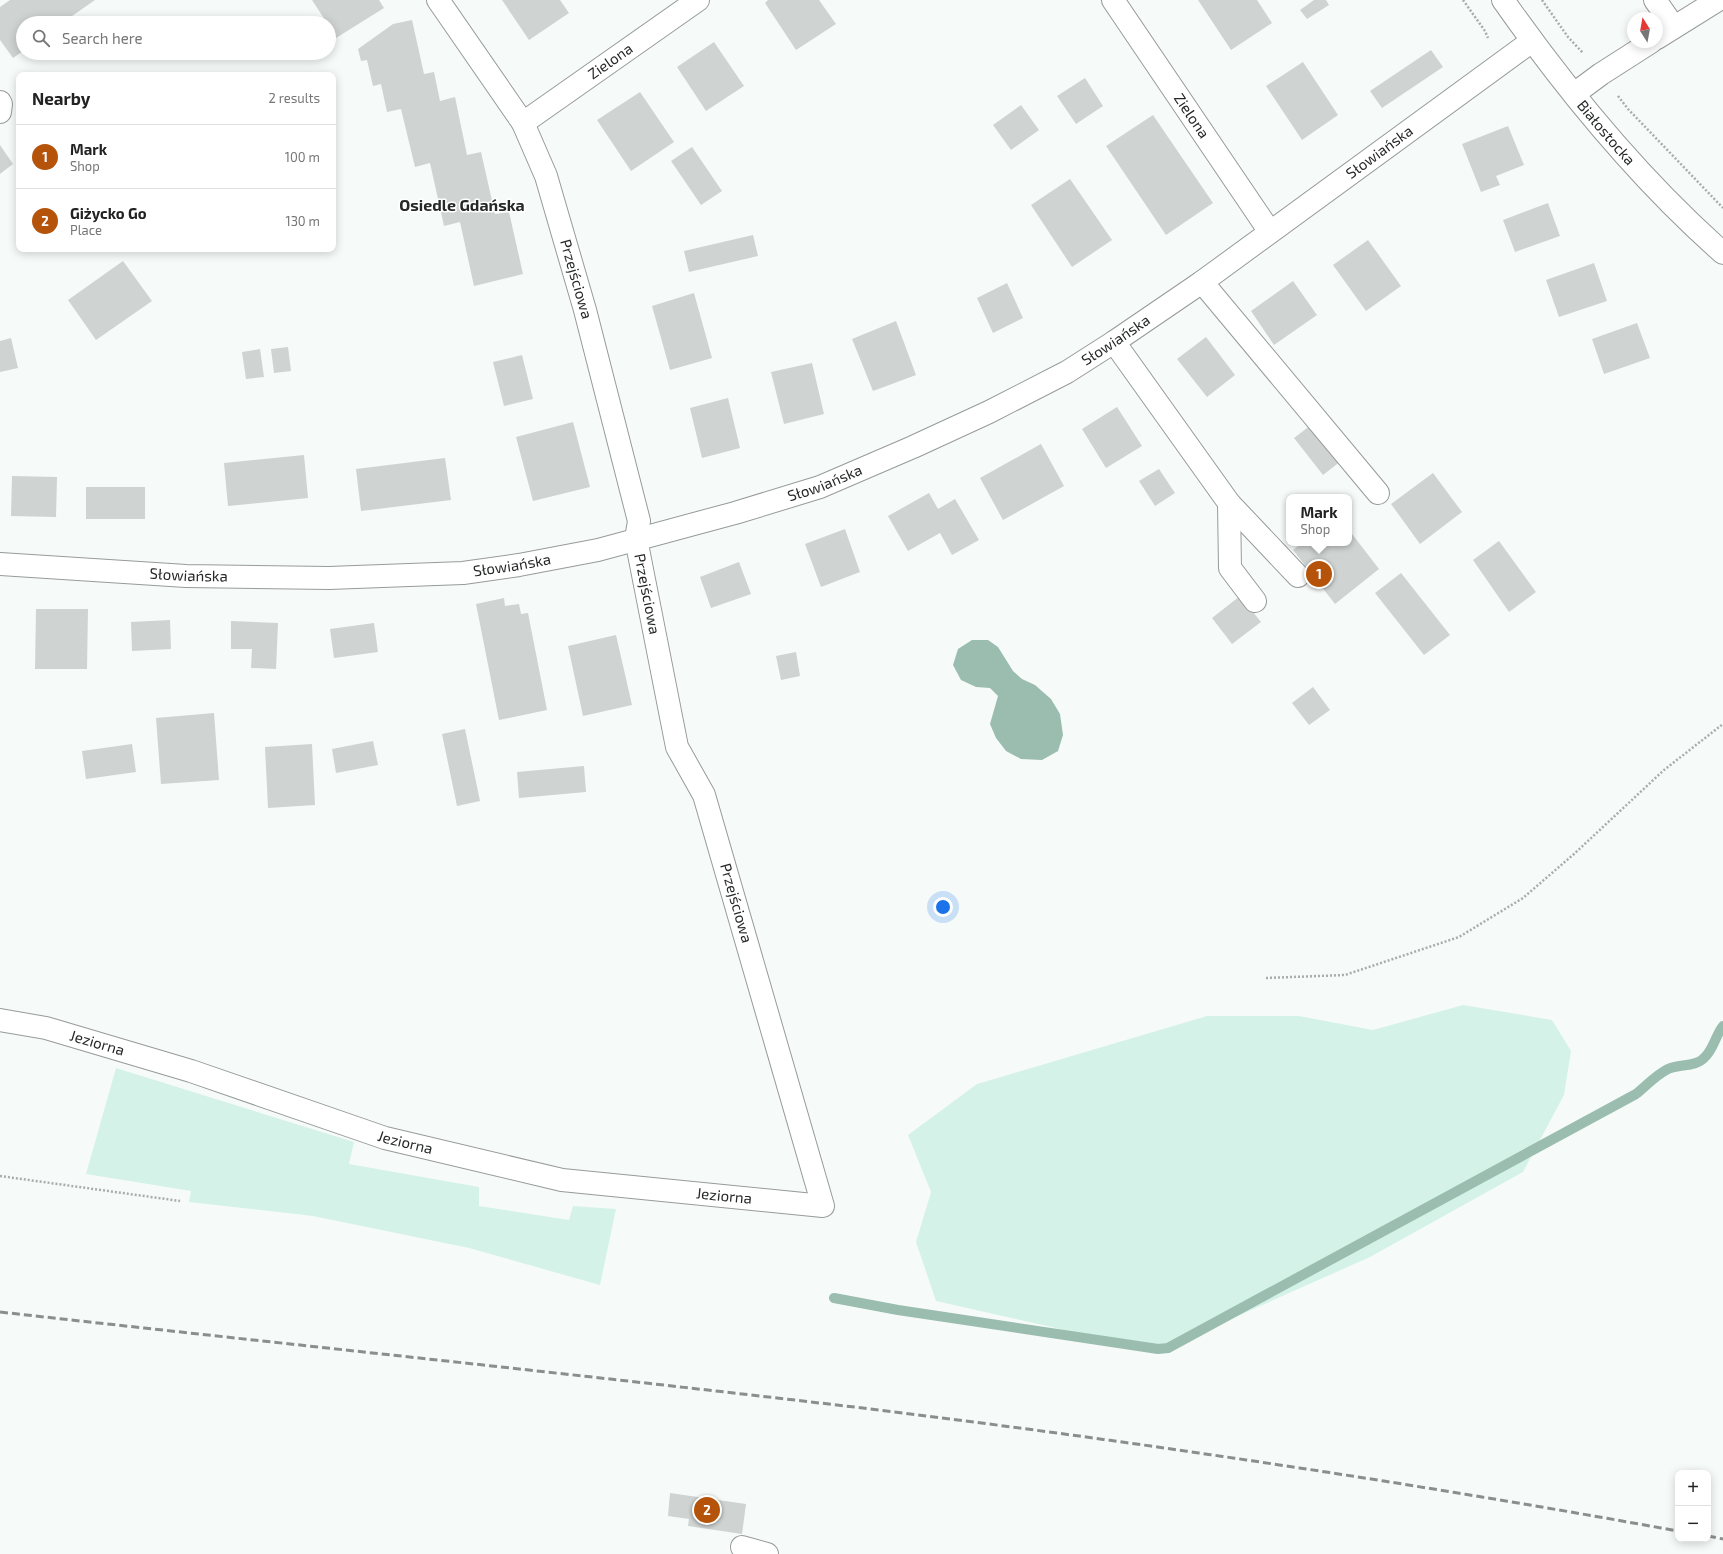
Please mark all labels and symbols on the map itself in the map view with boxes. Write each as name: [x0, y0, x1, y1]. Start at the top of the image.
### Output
north arrow: [1627, 12, 1663, 48]
street label: Zielona: [584, 39, 636, 82]
street label: Zielona: [1171, 90, 1214, 141]
street label: Białostocka: [1574, 96, 1639, 168]
street label: Słowiańska: [1342, 121, 1416, 182]
district label: Osiedle Gdańska: [399, 195, 525, 214]
street label: Przejściowa: [556, 237, 597, 321]
street label: Słowiańska: [1078, 310, 1153, 369]
street label: Słowiańska: [785, 460, 864, 504]
street label: Słowiańska: [472, 549, 552, 579]
street label: Przejściowa: [630, 552, 665, 636]
pin: 1: [1306, 559, 1332, 589]
street label: Słowiańska: [149, 564, 228, 585]
street label: Przejściowa: [716, 861, 757, 945]
your location: [933, 897, 953, 917]
street label: Jeziorna: [68, 1026, 127, 1059]
street label: Jeziorna: [376, 1126, 435, 1157]
street label: Jeziorna: [695, 1183, 753, 1207]
pin: 2: [694, 1495, 720, 1525]

